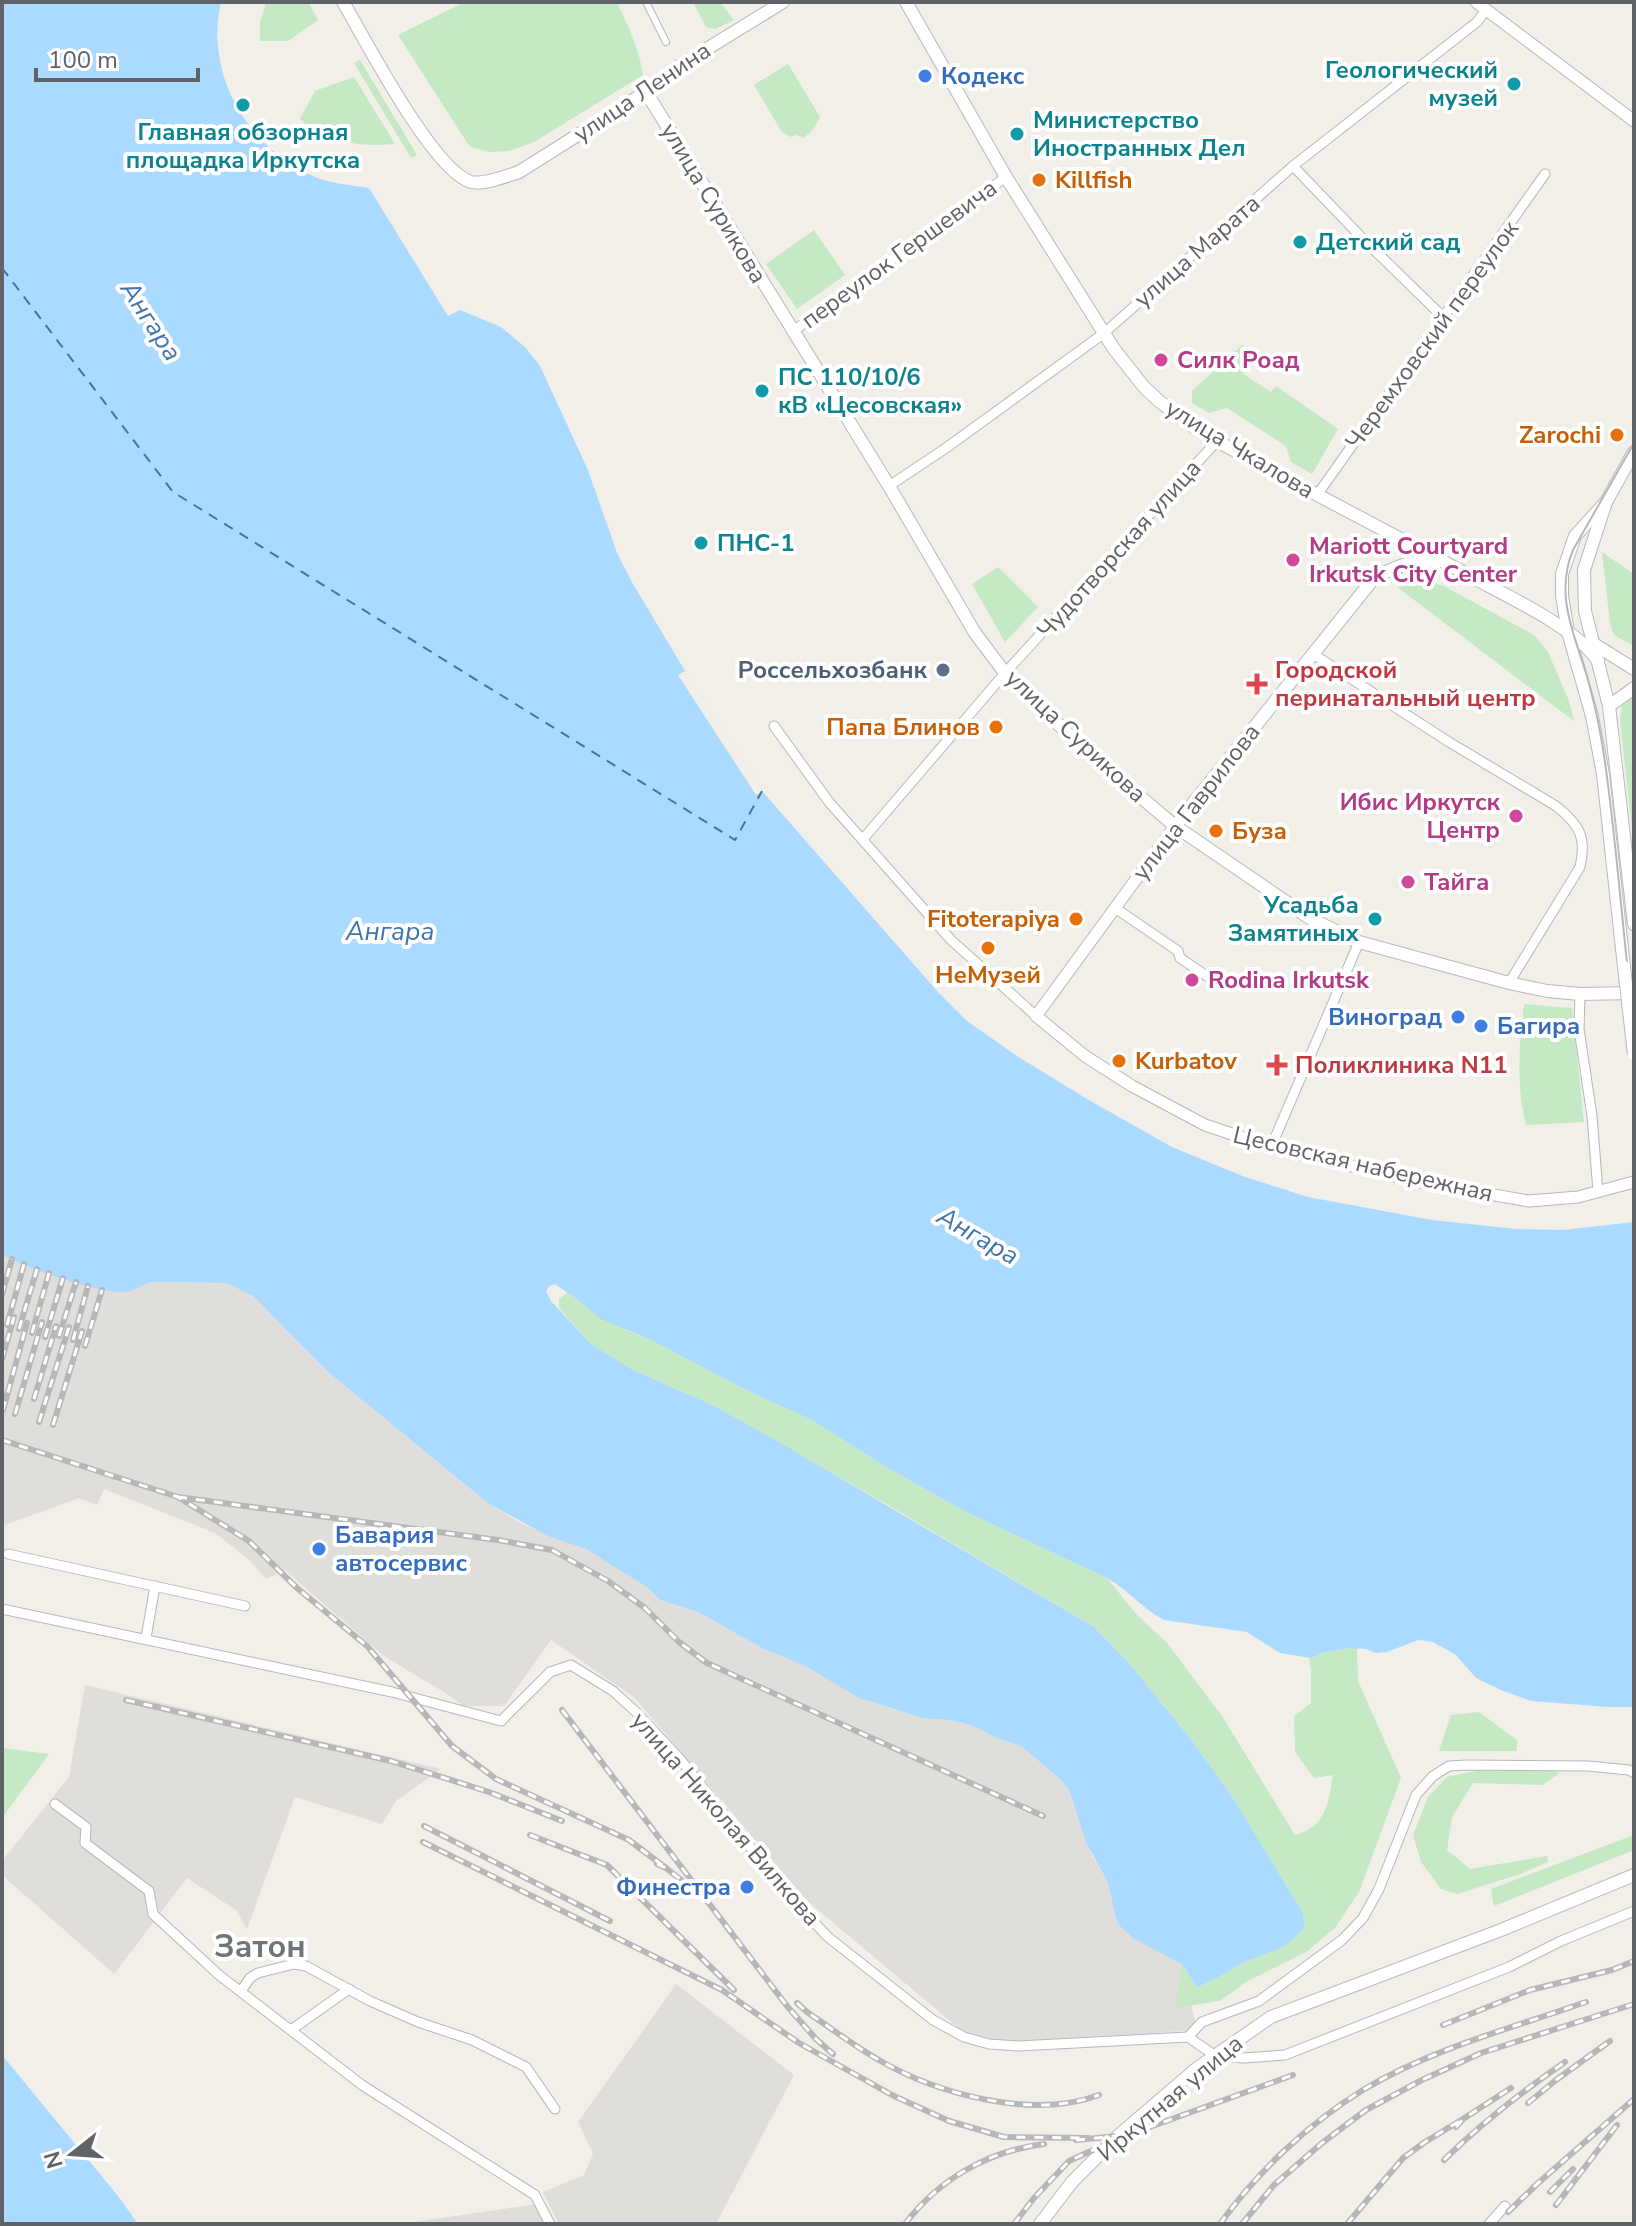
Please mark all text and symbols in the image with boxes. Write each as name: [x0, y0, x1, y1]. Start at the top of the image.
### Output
scale bar: [36, 32, 198, 82]
street label: улица Ленина: [567, 34, 717, 150]
text: 100 m: [48, 44, 118, 76]
place label: Геологический музей: [1325, 54, 1498, 114]
place label: Кодекс: [941, 60, 1025, 92]
marker: Кодекс: [916, 67, 934, 85]
marker: Геологический музей: [1505, 75, 1523, 93]
marker: Главная обзорная площадка Иркутска: [234, 96, 252, 114]
place label: Министерство Иностранных Дел: [1033, 104, 1246, 164]
place label: Главная обзорная площадка Иркутска: [126, 116, 360, 176]
street label: улица Сурикова: [653, 117, 775, 289]
marker: Министерство Иностранных Дел: [1008, 125, 1026, 143]
place label: Killfish: [1055, 164, 1133, 196]
marker: Killfish: [1030, 171, 1048, 189]
street label: переулок Гершевича: [795, 172, 1003, 336]
street label: улица Марата: [1127, 187, 1267, 315]
street label: Черемховский переулок: [1338, 214, 1526, 456]
place label: Детский сад: [1316, 226, 1460, 258]
marker: Детский сад: [1291, 233, 1309, 251]
water label: Ангара: [112, 273, 190, 368]
place label: Силк Роад: [1177, 344, 1300, 376]
marker: Силк Роад: [1152, 351, 1170, 369]
place label: ПС 110/10/6 кВ «Цесовская»: [778, 361, 962, 421]
marker: ПС 110/10/6 кВ «Цесовская»: [753, 382, 771, 400]
street label: улица Чкалова: [1160, 392, 1320, 506]
place label: Zarochi: [1519, 419, 1601, 451]
marker: Zarochi: [1608, 426, 1626, 444]
street label: Чудотворская улица: [1030, 453, 1208, 645]
place label: ПНС-1: [717, 527, 795, 559]
place label: Mariott Courtyard Irkutsk City Center: [1309, 530, 1518, 590]
marker: ПНС-1: [692, 534, 710, 552]
marker: Mariott Courtyard Irkutsk City Center: [1284, 551, 1302, 569]
place label: Россельхозбанк: [738, 654, 928, 686]
place label: Городской перинатальный центр: [1275, 654, 1536, 714]
marker: Россельхозбанк: [934, 661, 952, 679]
street label: улица Сурикова: [999, 662, 1153, 810]
marker: Городской перинатальный центр: [1246, 673, 1268, 695]
place label: Папа Блинов: [826, 711, 980, 743]
street label: улица Гаврилова: [1125, 717, 1267, 887]
marker: Папа Блинов: [987, 718, 1005, 736]
place label: Ибис Иркутск Центр: [1340, 786, 1501, 846]
marker: Ибис Иркутск Центр: [1507, 807, 1525, 825]
place label: Буза: [1232, 815, 1287, 847]
marker: Буза: [1207, 822, 1225, 840]
place label: Тайга: [1424, 866, 1489, 898]
marker: Тайга: [1399, 873, 1417, 891]
place label: Усадьба Замятиных: [1228, 889, 1360, 949]
place label: Fitoterapiya: [927, 903, 1060, 935]
marker: Fitoterapiya: [1067, 910, 1085, 928]
marker: Усадьба Замятиных: [1366, 910, 1384, 928]
water label: Ангара: [345, 914, 434, 949]
marker: НеМузей: [979, 939, 997, 957]
place label: НеМузей: [935, 959, 1041, 991]
place label: Rodina Irkutsk: [1208, 964, 1370, 996]
marker: Rodina Irkutsk: [1183, 971, 1201, 989]
place label: Виноград: [1328, 1001, 1442, 1033]
marker: Виноград: [1449, 1008, 1467, 1026]
place label: Багира: [1497, 1010, 1580, 1042]
marker: Багира: [1472, 1017, 1490, 1035]
place label: Kurbatov: [1135, 1045, 1237, 1077]
place label: Поликлиника N11: [1295, 1049, 1508, 1081]
marker: Kurbatov: [1110, 1052, 1128, 1070]
marker: Поликлиника N11: [1266, 1054, 1288, 1076]
street label: Цесовская набережная: [1230, 1119, 1496, 1209]
water label: Ангара: [930, 1198, 1025, 1273]
place label: Бавария автосервис: [335, 1519, 468, 1579]
marker: Бавария автосервис: [310, 1540, 328, 1558]
street label: улица Николая Вилкова: [624, 1705, 828, 1933]
place label: Финестра: [616, 1871, 731, 1903]
marker: Финестра: [738, 1878, 756, 1896]
district label: Затон: [214, 1925, 306, 1968]
street label: Иркутная улица: [1090, 2028, 1250, 2168]
north arrow: [32, 2114, 112, 2194]
text: N: [37, 2147, 71, 2172]

